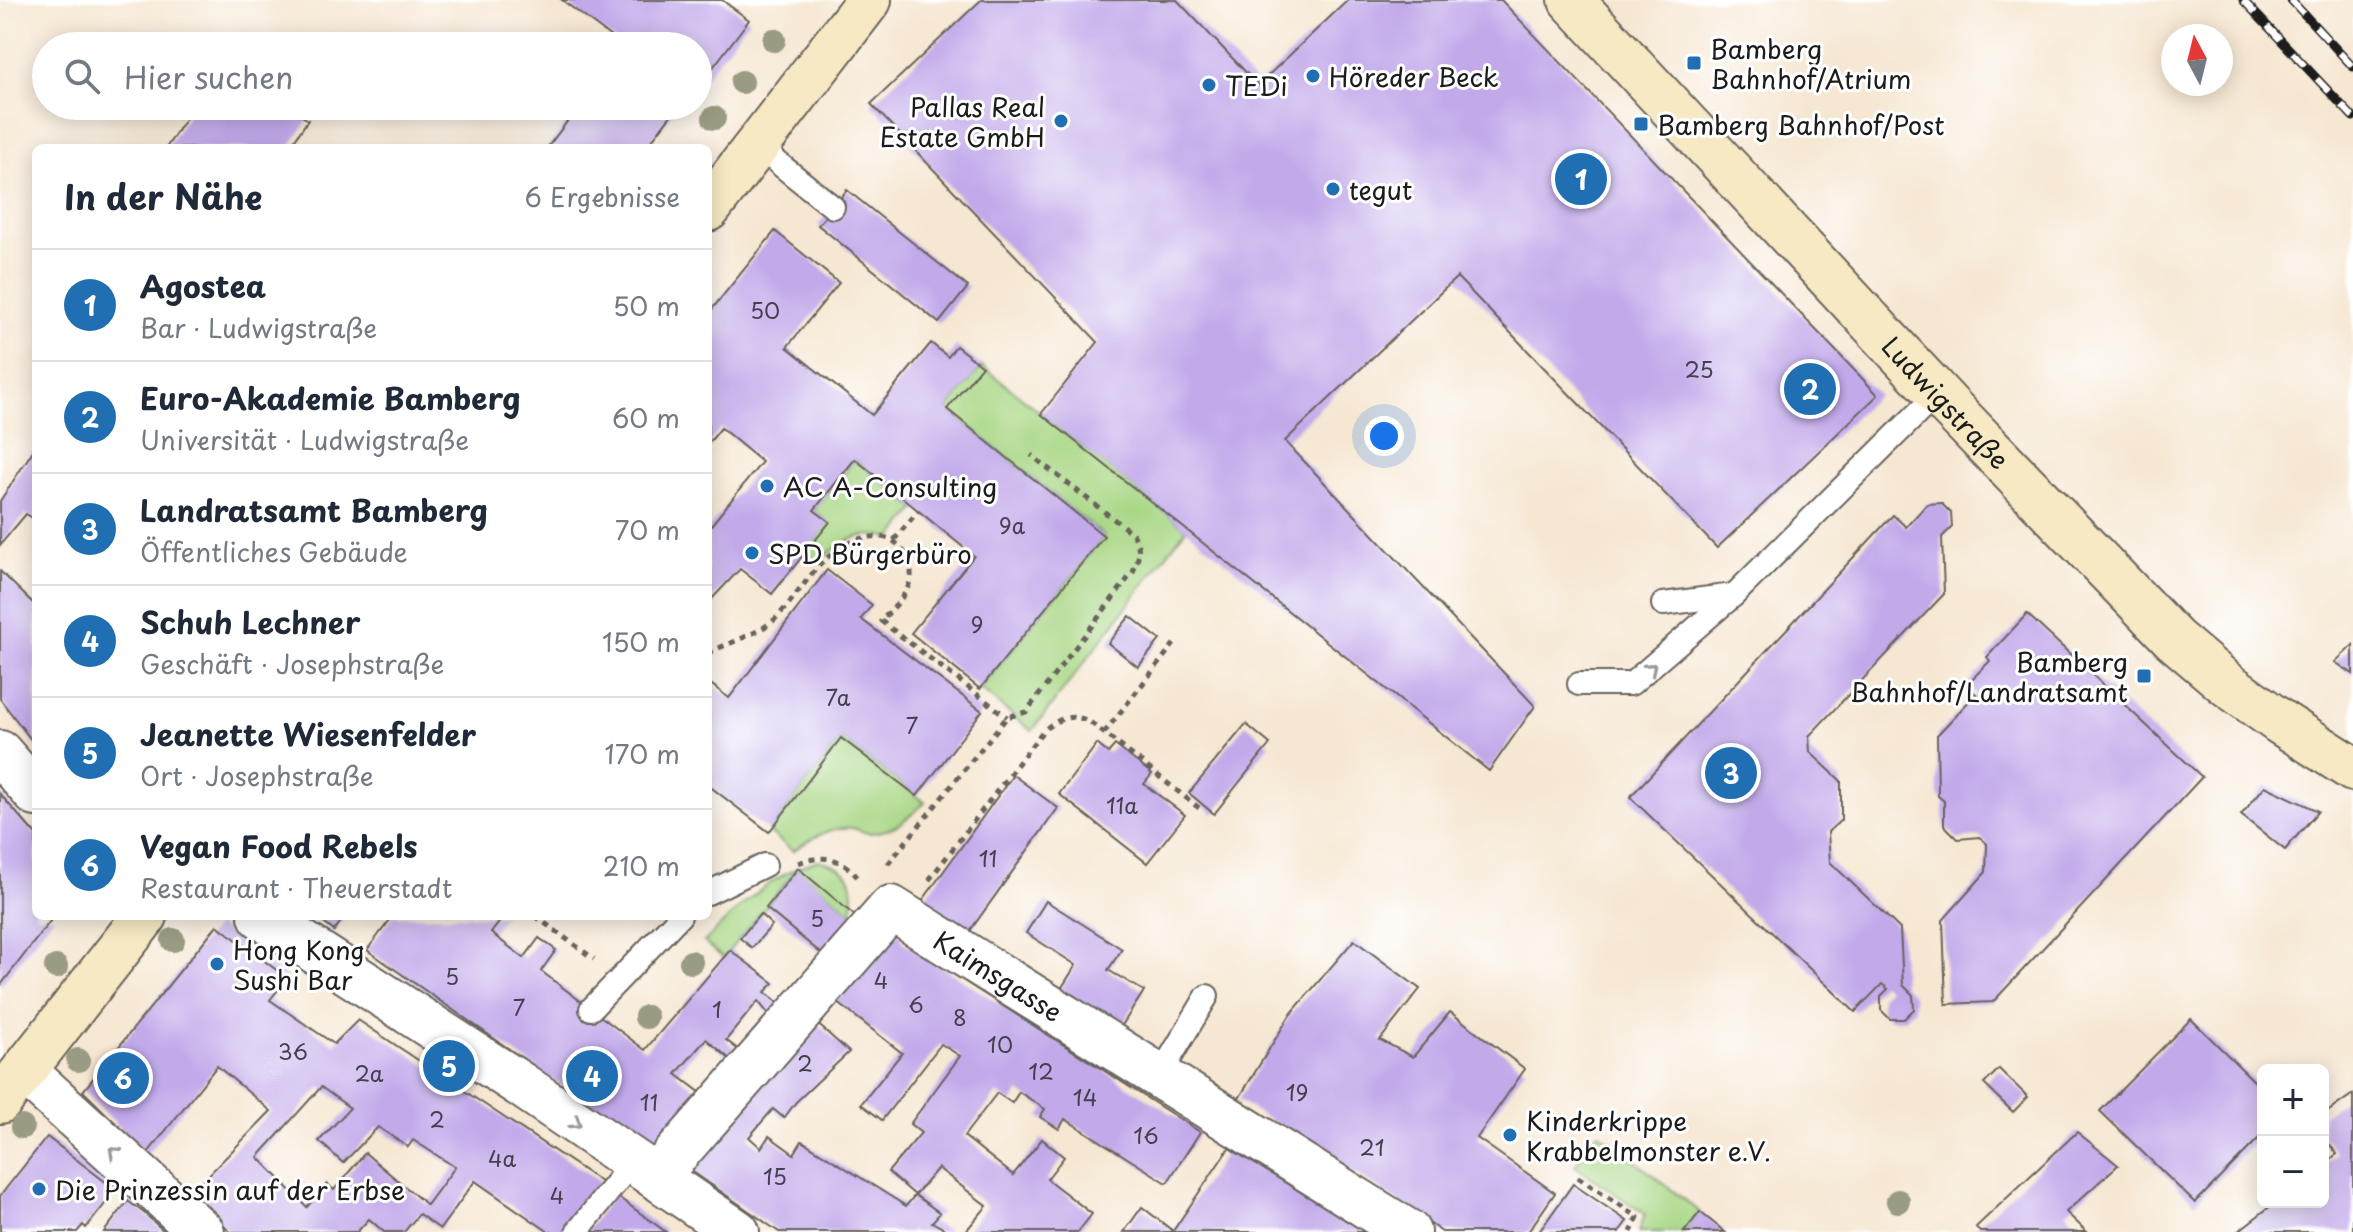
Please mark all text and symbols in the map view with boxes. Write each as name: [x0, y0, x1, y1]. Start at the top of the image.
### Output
north arrow: [2161, 24, 2233, 96]
place label: Bamberg Bahnhof/Atrium: [1710, 29, 1912, 98]
search box: [32, 32, 712, 120]
icon: search: [60, 54, 104, 98]
text: Hier suchen: [124, 54, 293, 99]
marker: Bamberg Bahnhof/Atrium: [1685, 54, 1703, 72]
place label: Höreder Beck: [1329, 57, 1499, 96]
place label: TEDi: [1225, 66, 1288, 105]
marker: Höreder Beck: [1304, 67, 1322, 85]
marker: TEDi: [1200, 76, 1218, 94]
place label: Pallas Real Estate GmbH: [879, 87, 1045, 156]
place label: Bamberg Bahnhof/Post: [1657, 105, 1945, 144]
marker: Pallas Real Estate GmbH: [1052, 112, 1070, 130]
marker: Bamberg Bahnhof/Post: [1632, 115, 1650, 133]
pin: 1: [1555, 149, 1607, 209]
text: In der Nähe: [64, 170, 262, 222]
place label: tegut: [1349, 170, 1412, 209]
text: 6 Ergebnisse: [525, 177, 680, 216]
marker: tegut: [1324, 180, 1342, 198]
text: Agostea: [140, 263, 266, 308]
text: 1: [84, 286, 96, 325]
text: 50 m: [613, 286, 680, 325]
house number: 50: [750, 293, 780, 326]
text: Bar · Ludwigstraße: [140, 308, 377, 347]
street label: Ludwigstraße: [1874, 327, 2019, 477]
house number: 25: [1684, 352, 1714, 385]
pin: 2: [1784, 359, 1836, 419]
text: Euro-Akademie Bamberg: [140, 375, 521, 420]
text: 2: [81, 398, 99, 437]
text: 60 m: [612, 398, 680, 437]
your location: [1364, 416, 1404, 456]
text: Universität · Ludwigstraße: [140, 420, 469, 459]
place label: AC A-Consulting: [783, 467, 997, 506]
marker: AC A-Consulting: [758, 477, 776, 495]
text: Landratsamt Bamberg: [140, 487, 488, 532]
house number: 9a: [999, 508, 1026, 541]
text: 3: [81, 510, 99, 549]
text: 70 m: [615, 510, 680, 549]
text: Öffentliches Gebäude: [140, 532, 408, 571]
place label: SPD Bürgerbüro: [768, 534, 972, 573]
marker: SPD Bürgerbüro: [743, 544, 761, 562]
text: Schuh Lechner: [140, 599, 361, 644]
house number: 9: [971, 607, 983, 640]
text: 4: [81, 622, 99, 661]
text: 150 m: [602, 622, 680, 661]
place label: Bamberg Bahnhof/Landratsamt: [1849, 642, 2128, 711]
text: Geschäft · Josephstraße: [140, 644, 444, 683]
one-way arrow: [1641, 663, 1656, 677]
marker: Bamberg Bahnhof/Landratsamt: [2135, 667, 2153, 685]
house number: 7a: [825, 680, 851, 713]
house number: 7: [906, 708, 918, 741]
text: Jeanette Wiesenfelder: [140, 711, 476, 756]
text: 5: [82, 734, 98, 773]
text: 170 m: [605, 734, 680, 773]
pin: 3: [1705, 743, 1757, 803]
text: Ort · Josephstraße: [140, 756, 374, 795]
house number: 11a: [1106, 788, 1138, 821]
text: Vegan Food Rebels: [140, 823, 418, 868]
house number: 11: [979, 841, 997, 874]
text: 6: [81, 846, 99, 885]
text: 210 m: [603, 846, 680, 885]
text: Restaurant · Theuerstadt: [140, 868, 452, 907]
house number: 5: [810, 901, 824, 934]
street label: Kaimsgasse: [926, 920, 1070, 1030]
place label: Hong Kong Sushi Bar: [233, 930, 365, 999]
marker: Hong Kong Sushi Bar: [208, 955, 226, 973]
house number: 5: [445, 959, 459, 992]
house number: 4: [874, 963, 888, 996]
house number: 6: [908, 987, 924, 1020]
house number: 7: [513, 990, 525, 1023]
house number: 1: [712, 992, 722, 1025]
house number: 8: [953, 1000, 967, 1033]
house number: 10: [987, 1027, 1013, 1060]
house number: 36: [278, 1034, 308, 1067]
pin: 5: [423, 1036, 475, 1096]
pin: 4: [566, 1046, 618, 1106]
house number: 2: [797, 1046, 813, 1079]
pin: 6: [97, 1048, 149, 1108]
house number: 12: [1028, 1054, 1054, 1087]
house number: 2a: [355, 1056, 384, 1089]
map controls: [2257, 1064, 2329, 1208]
button: +: [2257, 1064, 2329, 1136]
house number: 19: [1286, 1075, 1308, 1108]
house number: 14: [1073, 1080, 1097, 1113]
house number: 11: [640, 1085, 658, 1118]
place label: Kinderkrippe Krabbelmonster e.V.: [1526, 1101, 1771, 1170]
house number: 2: [429, 1102, 445, 1135]
one-way arrow: [568, 1113, 582, 1128]
house number: 16: [1133, 1118, 1159, 1151]
marker: Kinderkrippe Krabbelmonster e.V.: [1501, 1126, 1519, 1144]
house number: 21: [1359, 1130, 1385, 1163]
button: −: [2257, 1136, 2329, 1208]
house number: 4a: [488, 1141, 516, 1174]
one-way arrow: [108, 1148, 123, 1162]
house number: 15: [763, 1159, 787, 1192]
place label: Die Prinzessin auf der Erbse: [55, 1170, 405, 1209]
house number: 4: [550, 1178, 564, 1211]
marker: Die Prinzessin auf der Erbse: [30, 1180, 48, 1198]

